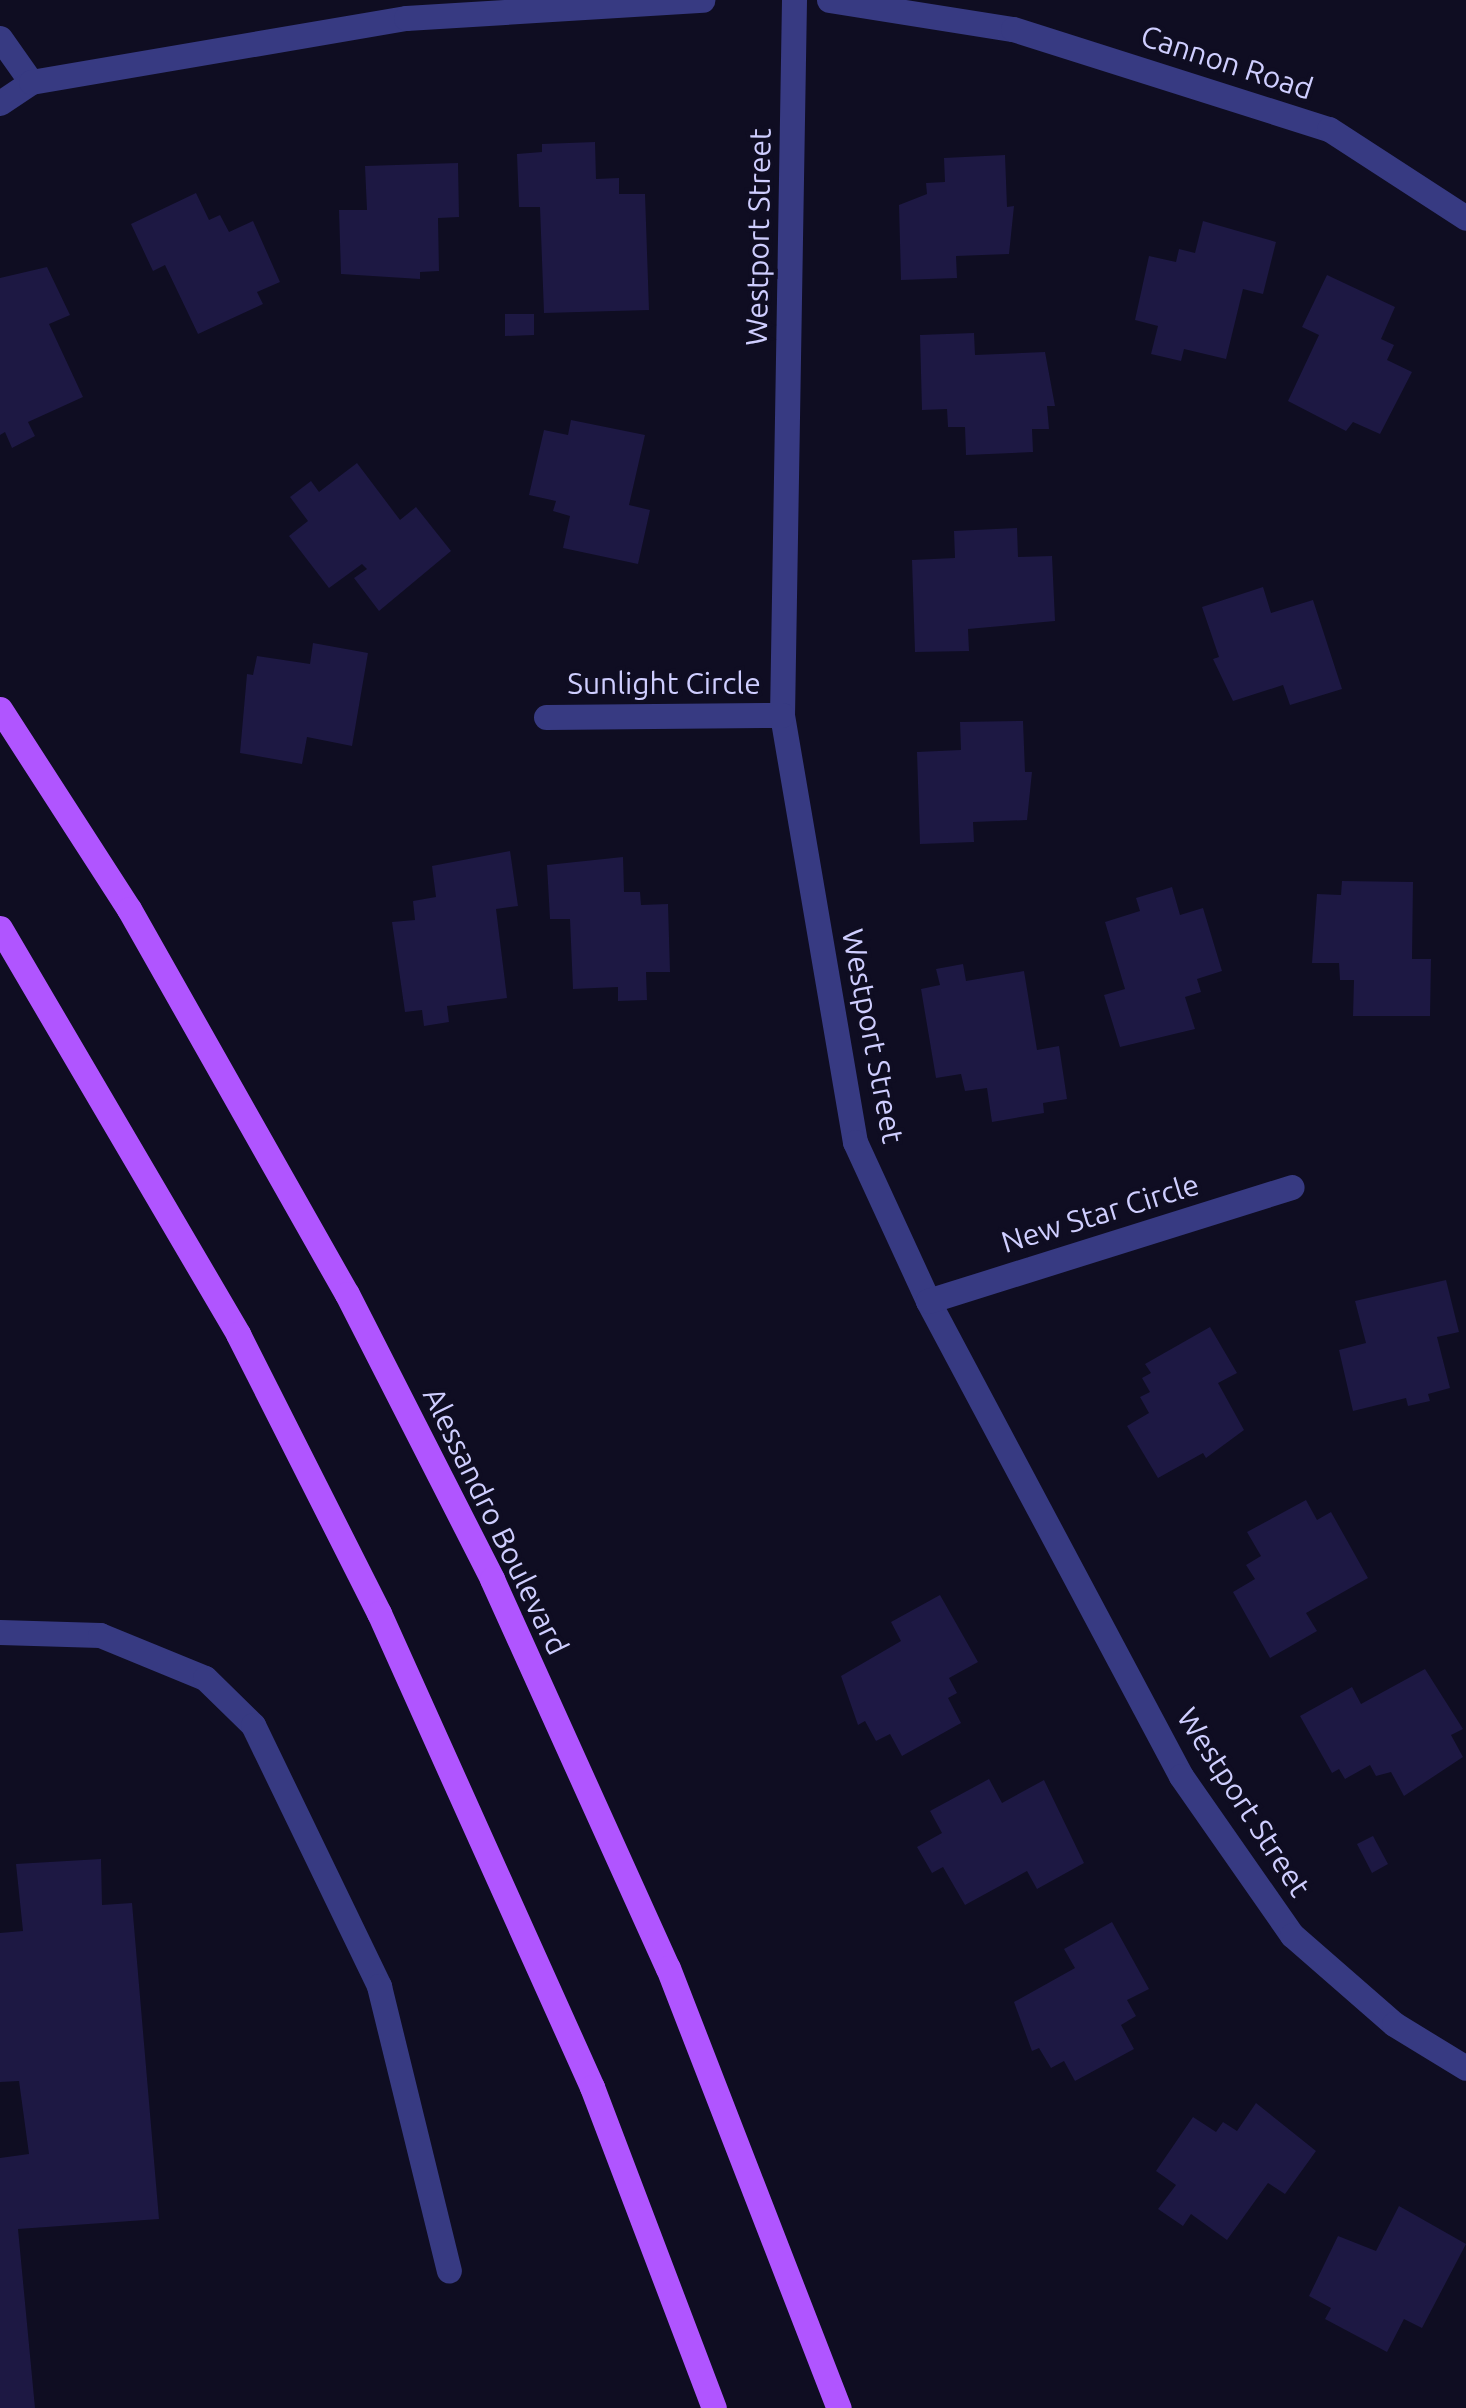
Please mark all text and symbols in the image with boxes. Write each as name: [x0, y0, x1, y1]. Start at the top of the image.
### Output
street label: Cannon Road: [1136, 17, 1318, 107]
street label: Westport Street: [738, 128, 778, 346]
street label: Sunlight Circle: [567, 665, 761, 701]
street label: Westport Street: [835, 926, 911, 1146]
street label: New Star Circle: [997, 1166, 1203, 1260]
street label: Alessandro Boulevard: [416, 1381, 576, 1661]
street label: Westport Street: [1170, 1701, 1318, 1903]

